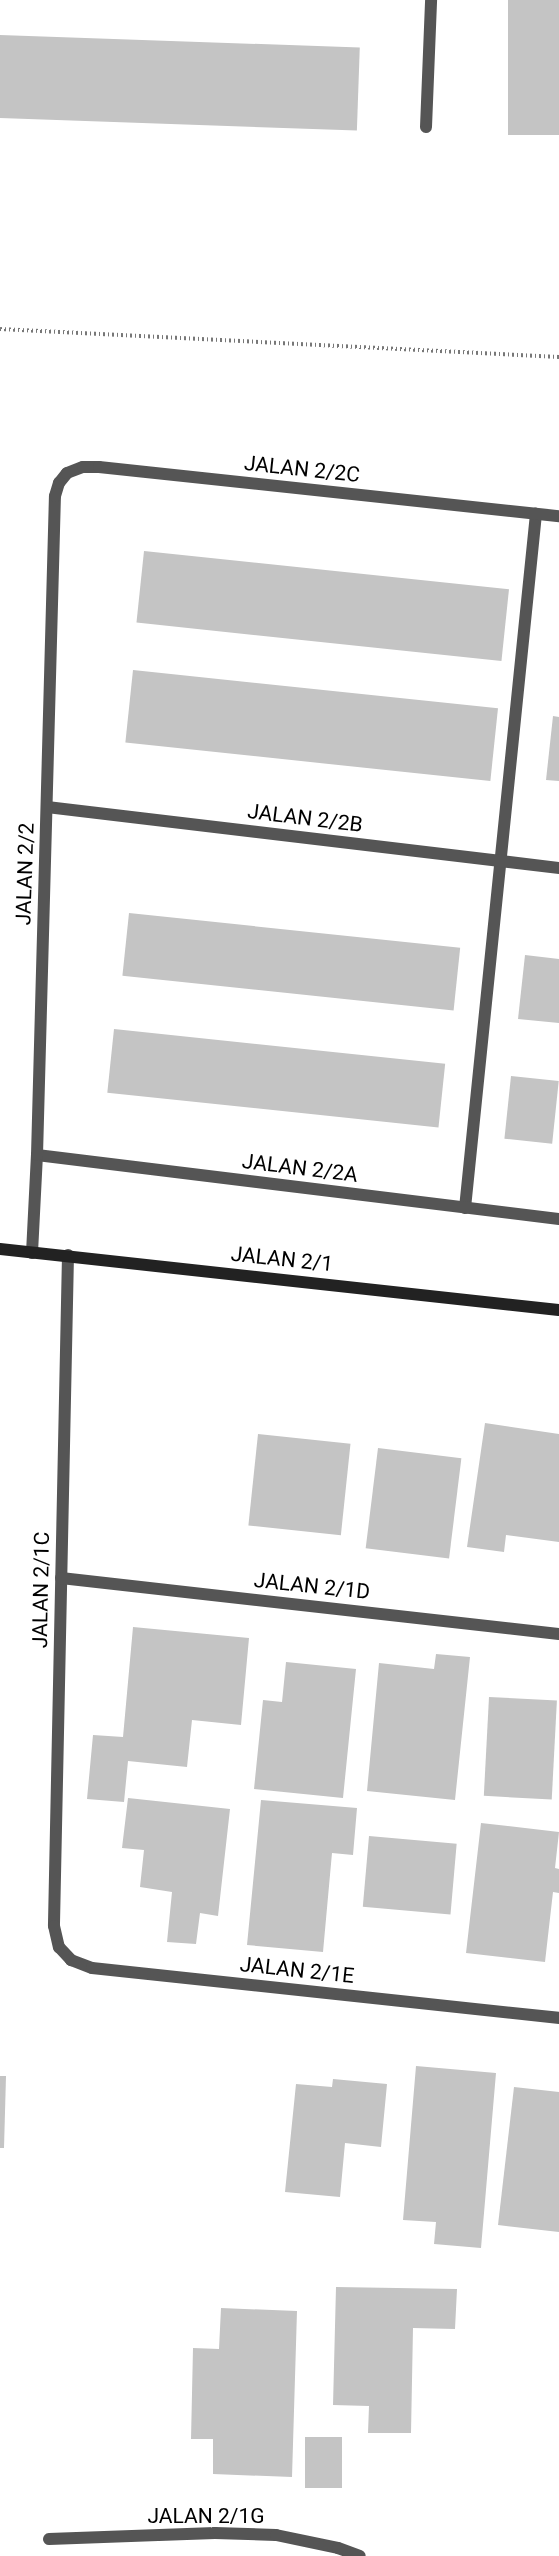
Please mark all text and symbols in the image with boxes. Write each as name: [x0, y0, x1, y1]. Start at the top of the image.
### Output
street label: JALAN 2/2C: [243, 450, 361, 488]
street label: JALAN 2/2B: [246, 798, 364, 838]
street label: JALAN 2/2: [11, 822, 39, 926]
street label: JALAN 2/2A: [241, 1148, 359, 1188]
street label: JALAN 2/1: [230, 1241, 334, 1277]
street label: JALAN 2/1C: [27, 1532, 55, 1648]
street label: JALAN 2/1D: [253, 1567, 371, 1605]
street label: JALAN 2/1E: [239, 1951, 355, 1989]
street label: JALAN 2/1G: [147, 2503, 265, 2529]

